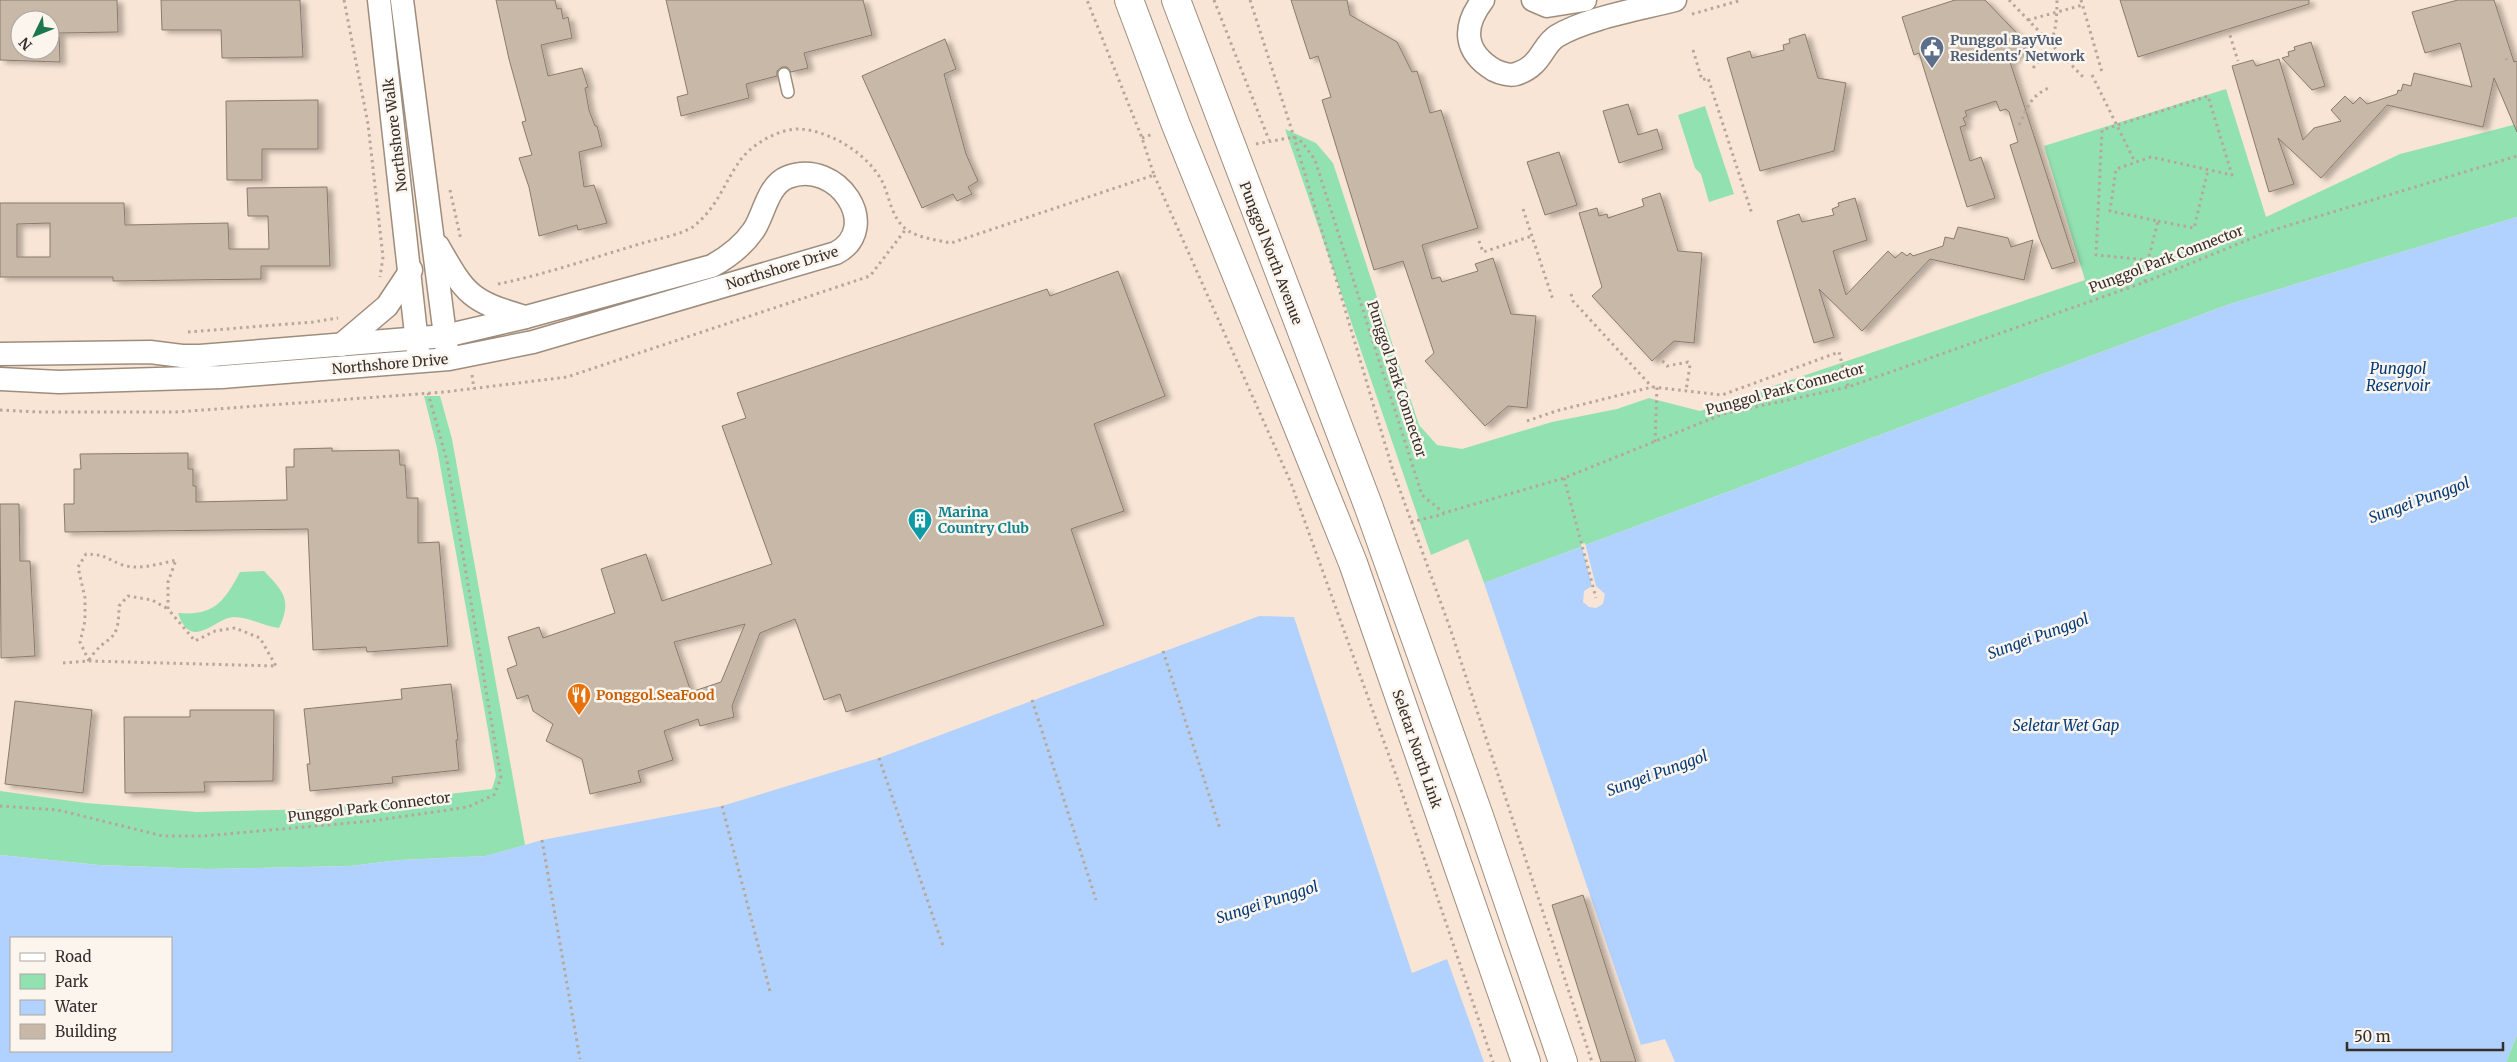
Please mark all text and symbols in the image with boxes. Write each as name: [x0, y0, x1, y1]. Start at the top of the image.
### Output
north arrow: [10, 10, 60, 60]
place label: Punggol BayVue Residents' Network: [1950, 31, 2086, 65]
text: N: [15, 34, 36, 54]
public building icon: Punggol BayVue Residents' Network: [1919, 35, 1945, 69]
street label: Northshore Walk: [379, 77, 411, 193]
street label: Punggol North Avenue: [1235, 179, 1307, 327]
street label: Punggol Park Connector: [2086, 221, 2246, 297]
street label: Northshore Drive: [724, 242, 840, 294]
street label: Punggol Park Connector: [1363, 298, 1431, 460]
street label: Northshore Drive: [331, 350, 449, 378]
street label: Punggol Park Connector: [1704, 359, 1866, 419]
water label: Punggol Reservoir: [2366, 359, 2431, 395]
water label: Sungei Punggol: [2366, 473, 2472, 527]
place label: Marina Country Club: [938, 503, 1029, 537]
building icon: Marina Country Club: [907, 507, 933, 541]
water label: Sungei Punggol: [1985, 609, 2091, 663]
restaurant icon: Ponggol.SeaFood: [566, 682, 592, 716]
place label: Ponggol.SeaFood: [596, 686, 715, 704]
street label: Seletar North Link: [1388, 687, 1446, 811]
water label: Seletar Wet Gap: [2013, 716, 2119, 735]
water label: Sungei Punggol: [1604, 746, 1710, 800]
street label: Punggol Park Connector: [287, 788, 451, 826]
water label: Sungei Punggol: [1214, 877, 1320, 927]
legend: [10, 937, 172, 1052]
text: Road: [55, 947, 91, 966]
text: Park: [55, 972, 89, 991]
text: Water: [54, 997, 98, 1016]
scale bar: [2347, 1020, 2503, 1052]
text: Building: [55, 1022, 117, 1041]
text: 50 m: [2354, 1027, 2391, 1046]

